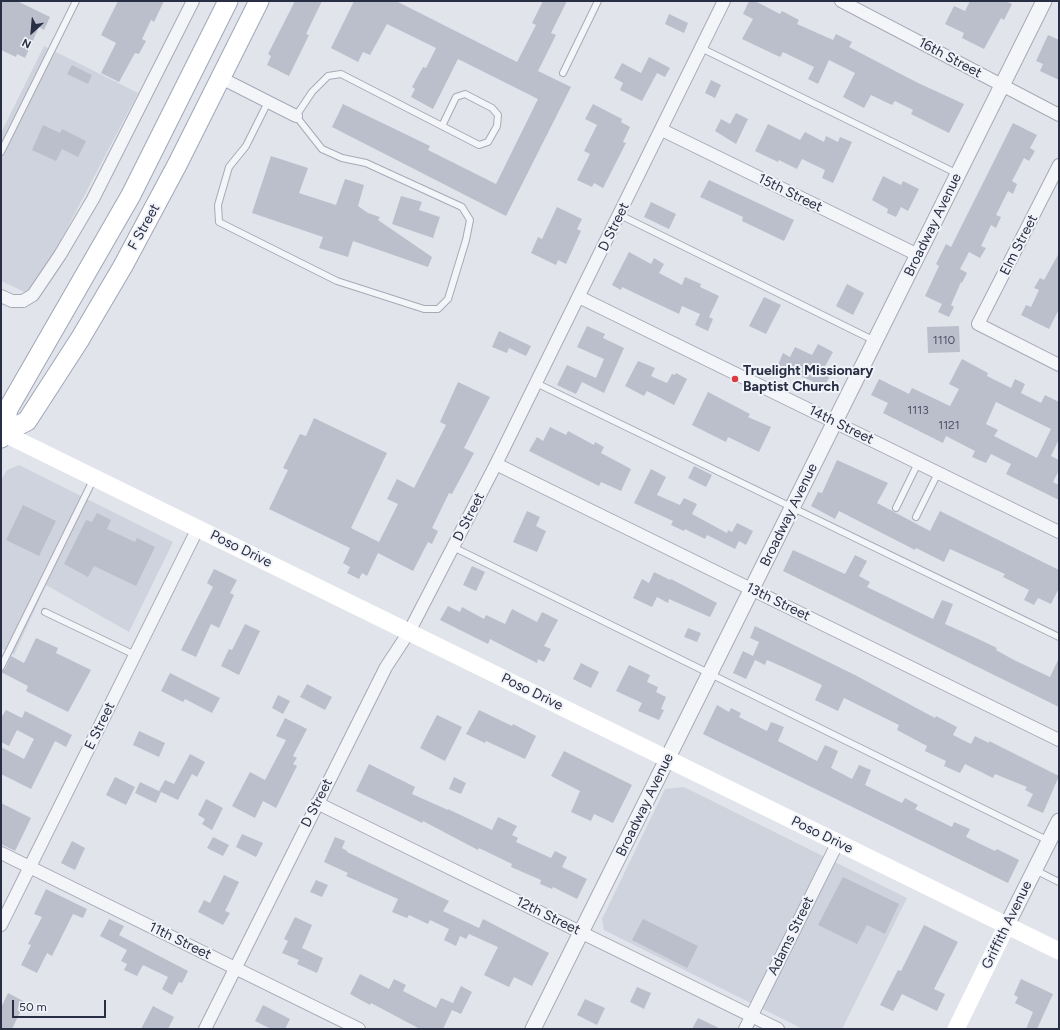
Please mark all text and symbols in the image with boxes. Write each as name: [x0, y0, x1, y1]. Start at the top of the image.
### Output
north arrow: [12, 12, 52, 52]
street label: 16th Street: [915, 34, 985, 82]
text: N: [20, 36, 33, 51]
street label: 15th Street: [755, 170, 825, 216]
street label: Broadway Avenue: [901, 171, 965, 279]
street label: D Street: [595, 200, 633, 254]
street label: F Street: [124, 201, 164, 253]
street label: Elm Street: [997, 212, 1041, 278]
house number: 1110: [933, 333, 955, 347]
place label: Truelight Missionary Baptist Church: [743, 363, 873, 396]
marker: Truelight Missionary Baptist Church: [730, 374, 740, 384]
street label: 14th Street: [806, 402, 876, 448]
house number: 1113: [907, 403, 929, 417]
house number: 1121: [938, 418, 960, 432]
street label: Broadway Avenue: [757, 461, 821, 569]
street label: D Street: [450, 490, 488, 544]
street label: Poso Drive: [207, 527, 275, 571]
street label: 13th Street: [743, 579, 813, 625]
street label: Poso Drive: [498, 670, 566, 714]
street label: E Street: [81, 699, 119, 753]
street label: Broadway Avenue: [613, 751, 677, 859]
street label: D Street: [298, 776, 336, 830]
street label: Poso Drive: [788, 813, 856, 857]
street label: Griffith Avenue: [978, 878, 1036, 972]
street label: 12th Street: [513, 893, 583, 939]
street label: Adams Street: [765, 894, 817, 978]
street label: 11th Street: [146, 919, 214, 963]
scale bar: [14, 992, 108, 1018]
text: 50 m: [19, 1000, 47, 1014]

